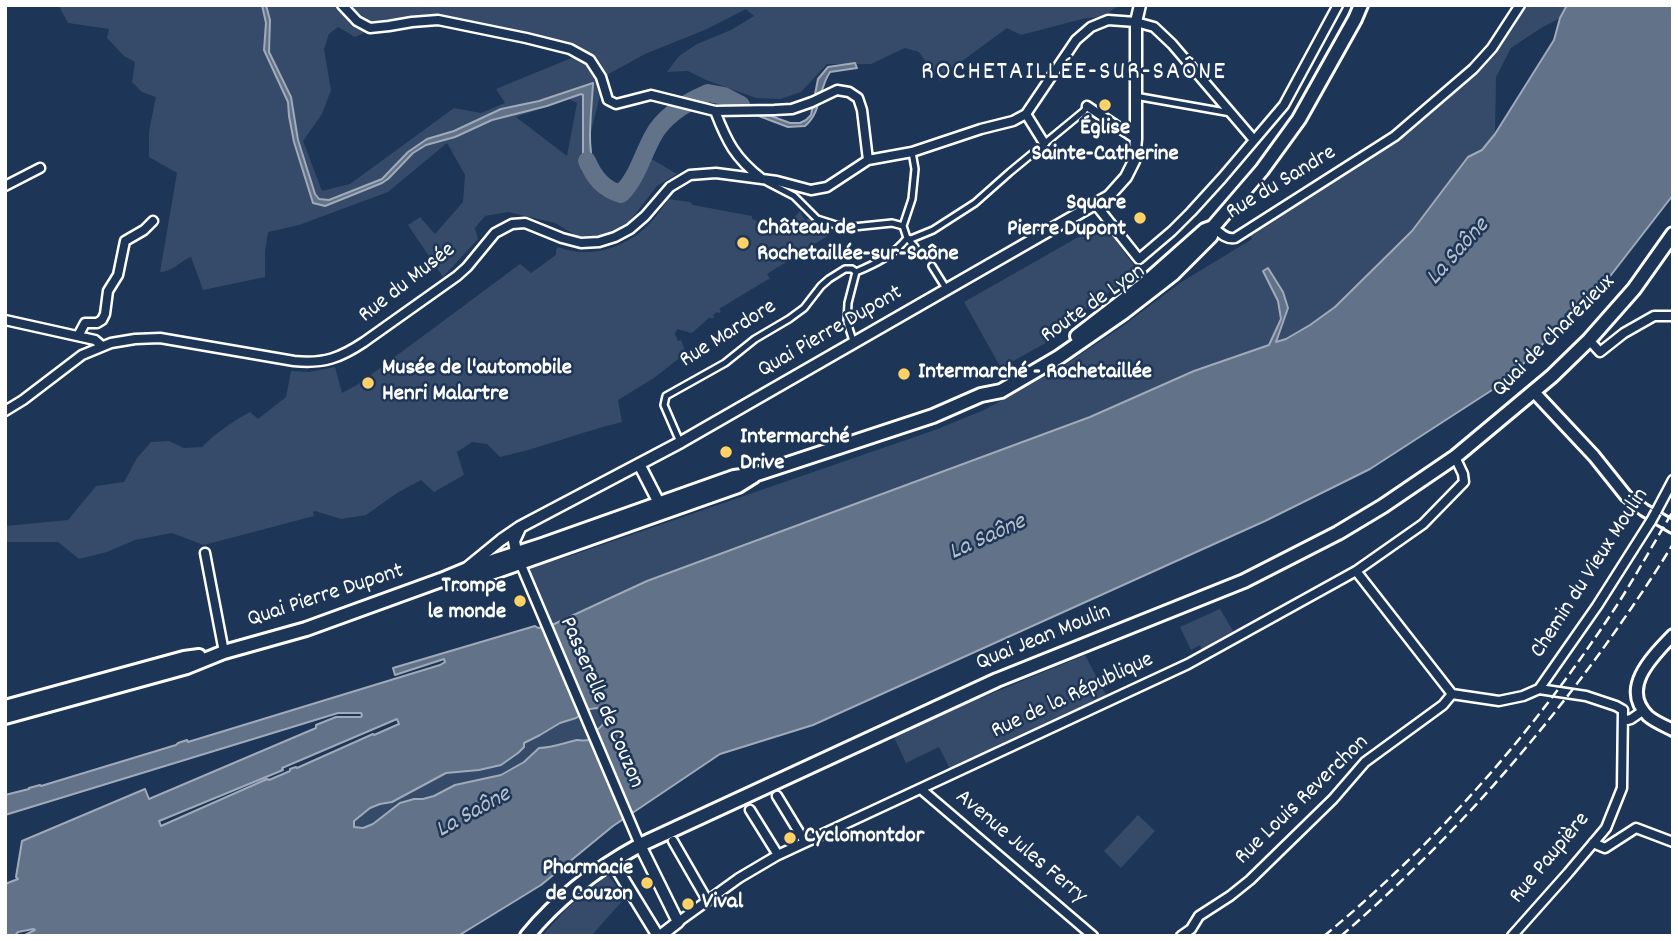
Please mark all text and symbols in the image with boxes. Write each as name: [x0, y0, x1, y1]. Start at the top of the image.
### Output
district label: ROCHETAILLÉE-SUR-SAÔNE: [924, 58, 1224, 90]
marker: Église Sainte-Catherine: [1097, 97, 1113, 113]
place label: Église Sainte-Catherine: [1031, 116, 1179, 170]
street label: Rue du Sandre: [1222, 140, 1342, 228]
place label: Square Pierre Dupont: [1007, 191, 1126, 245]
marker: Square Pierre Dupont: [1132, 210, 1148, 226]
water label: La Saône: [1421, 213, 1497, 293]
place label: Château de Rochetaillée-sur-Saône: [757, 216, 959, 270]
marker: Château de Rochetaillée-sur-Saône: [735, 235, 751, 251]
street label: Rue du Musée: [354, 238, 462, 330]
street label: Route de Lyon: [1037, 259, 1151, 351]
street label: Quai de Charézieux: [1488, 270, 1622, 404]
street label: Quai Pierre Dupont: [754, 280, 908, 386]
street label: Rue Mardore: [675, 294, 783, 376]
place label: Musée de l'automobile Henri Malartre: [382, 356, 572, 410]
place label: Intermarché - Rochetaillée: [918, 360, 1152, 388]
marker: Intermarché - Rochetaillée: [896, 366, 912, 382]
marker: Musée de l'automobile Henri Malartre: [360, 375, 376, 391]
place label: Intermarché Drive: [740, 425, 850, 479]
marker: Intermarché Drive: [718, 444, 734, 460]
street label: Chemin du Vieux Moulin: [1526, 484, 1656, 664]
water label: La Saône: [945, 509, 1031, 569]
street label: Quai Pierre Dupont: [244, 559, 408, 635]
place label: Trompe le monde: [428, 574, 506, 628]
marker: Trompe le monde: [512, 593, 528, 609]
street label: Quai Jean Moulin: [973, 599, 1115, 679]
street label: Passerelle de Couzon: [552, 613, 648, 793]
street label: Rue de la République: [988, 647, 1158, 747]
street label: Rue Louis Reverchon: [1230, 730, 1376, 872]
water label: La Saône: [432, 782, 516, 846]
street label: Avenue Jules Ferry: [948, 785, 1092, 911]
street label: Rue Paupière: [1505, 808, 1597, 910]
place label: Cyclomontdor: [804, 824, 924, 852]
marker: Cyclomontdor: [782, 830, 798, 846]
place label: Pharmacie de Couzon: [543, 856, 633, 910]
marker: Pharmacie de Couzon: [639, 875, 655, 891]
place label: Vival: [702, 890, 743, 918]
marker: Vival: [680, 896, 696, 912]

